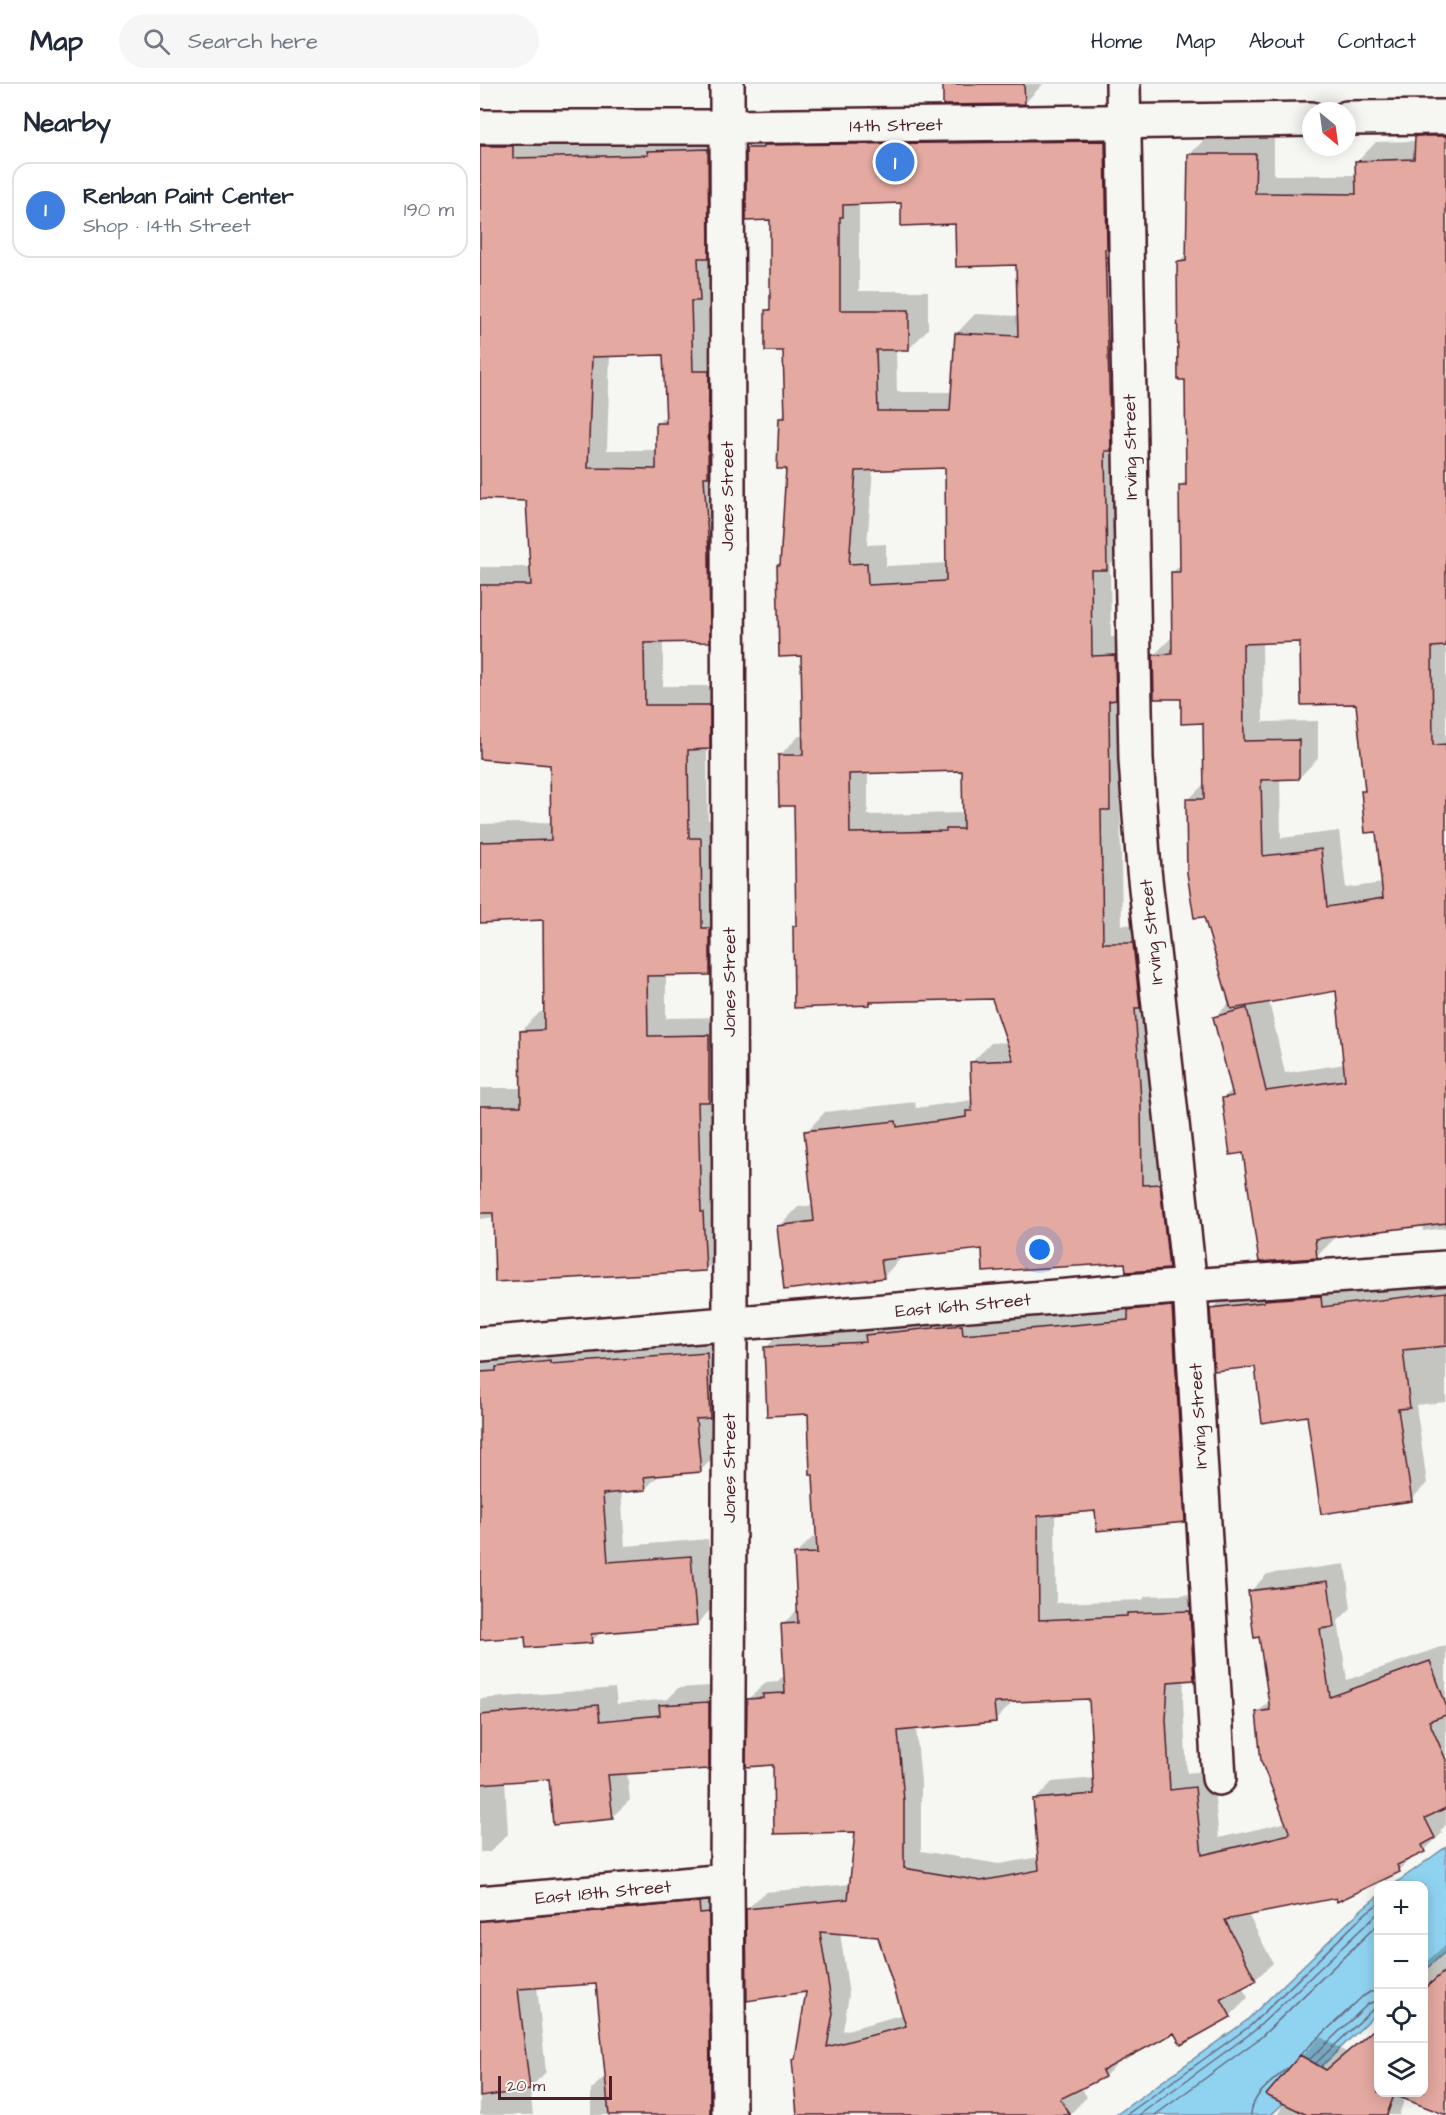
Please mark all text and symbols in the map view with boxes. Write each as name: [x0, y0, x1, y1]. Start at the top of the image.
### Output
search box: [119, 14, 539, 68]
text: Map: [30, 22, 83, 61]
icon: search: [140, 25, 173, 58]
text: Search here: [188, 26, 318, 57]
text: Home: [1091, 27, 1143, 56]
text: Map: [1176, 27, 1216, 56]
text: About: [1249, 27, 1305, 56]
text: Contact: [1338, 27, 1416, 56]
north arrow: [1302, 102, 1356, 156]
text: Nearby: [24, 105, 111, 141]
street label: 14th Street: [849, 112, 944, 139]
pin: 1: [876, 140, 914, 184]
text: Renban Paint Center: [83, 181, 294, 212]
text: 1: [44, 196, 47, 224]
text: 190 m: [404, 196, 454, 224]
text: Shop · 14th Street: [83, 212, 251, 240]
street label: Irving Street: [1117, 393, 1145, 500]
street label: Jones Street: [715, 440, 740, 551]
street label: Irving Street: [1133, 877, 1170, 986]
street label: Jones Street: [717, 926, 742, 1037]
your location: [1025, 1235, 1054, 1264]
street label: East 16th Street: [894, 1287, 1033, 1324]
street label: Irving Street: [1183, 1362, 1215, 1469]
street label: Jones Street: [717, 1412, 742, 1523]
street label: East 18th Street: [534, 1874, 673, 1911]
map controls: [1374, 1881, 1428, 2097]
button: +: [1374, 1881, 1428, 1935]
button: −: [1374, 1935, 1428, 1989]
button: locate: [1374, 1989, 1428, 2043]
button: layers: [1374, 2043, 1428, 2097]
scale bar: [498, 2073, 612, 2100]
text: 20 m: [507, 2075, 545, 2097]

